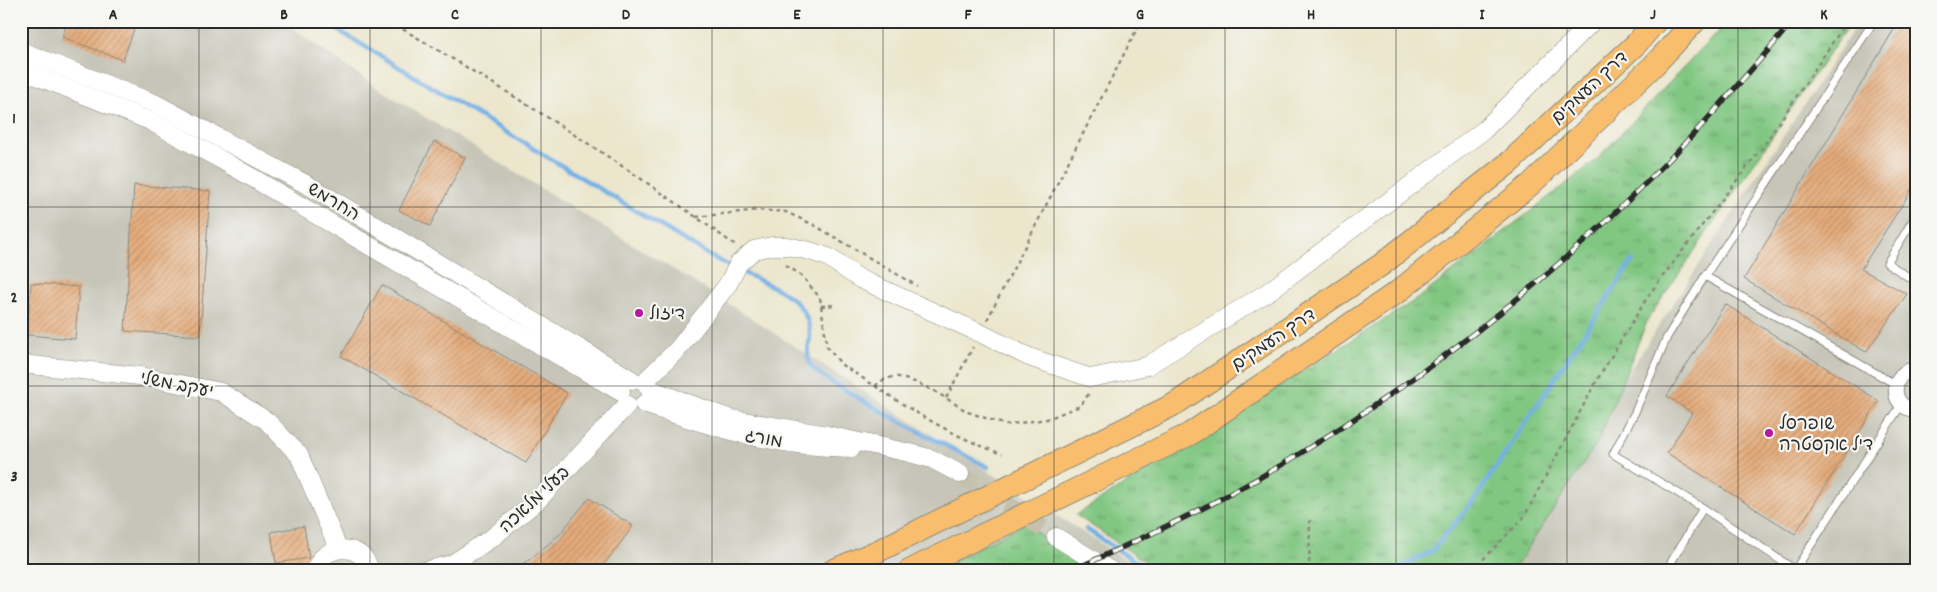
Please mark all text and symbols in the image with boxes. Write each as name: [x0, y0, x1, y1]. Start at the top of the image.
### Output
text: A: [109, 4, 118, 27]
text: B: [280, 4, 288, 27]
text: C: [451, 4, 459, 27]
text: D: [622, 4, 631, 27]
text: E: [793, 4, 801, 27]
text: F: [964, 4, 972, 27]
text: G: [1136, 4, 1144, 27]
text: H: [1307, 4, 1315, 27]
text: I: [1480, 4, 1486, 27]
text: J: [1650, 4, 1656, 27]
text: K: [1820, 4, 1828, 27]
street label: דרך העמקים: [1547, 47, 1635, 131]
text: 1: [12, 108, 16, 131]
street label: החרמש: [302, 178, 363, 228]
text: 2: [11, 287, 18, 310]
place label: דיזול: [649, 303, 685, 328]
street label: דרך העמקים: [1227, 304, 1322, 379]
marker: דיזול: [633, 307, 645, 319]
street label: יעקב משלי: [138, 367, 215, 406]
place label: שופרסל דיל אקסטרה: [1779, 413, 1873, 459]
street label: מורג: [743, 425, 784, 456]
marker: שופרסל דיל אקסטרה: [1763, 427, 1775, 439]
street label: בעלי מלאכה: [495, 462, 576, 540]
text: 3: [10, 466, 18, 489]

